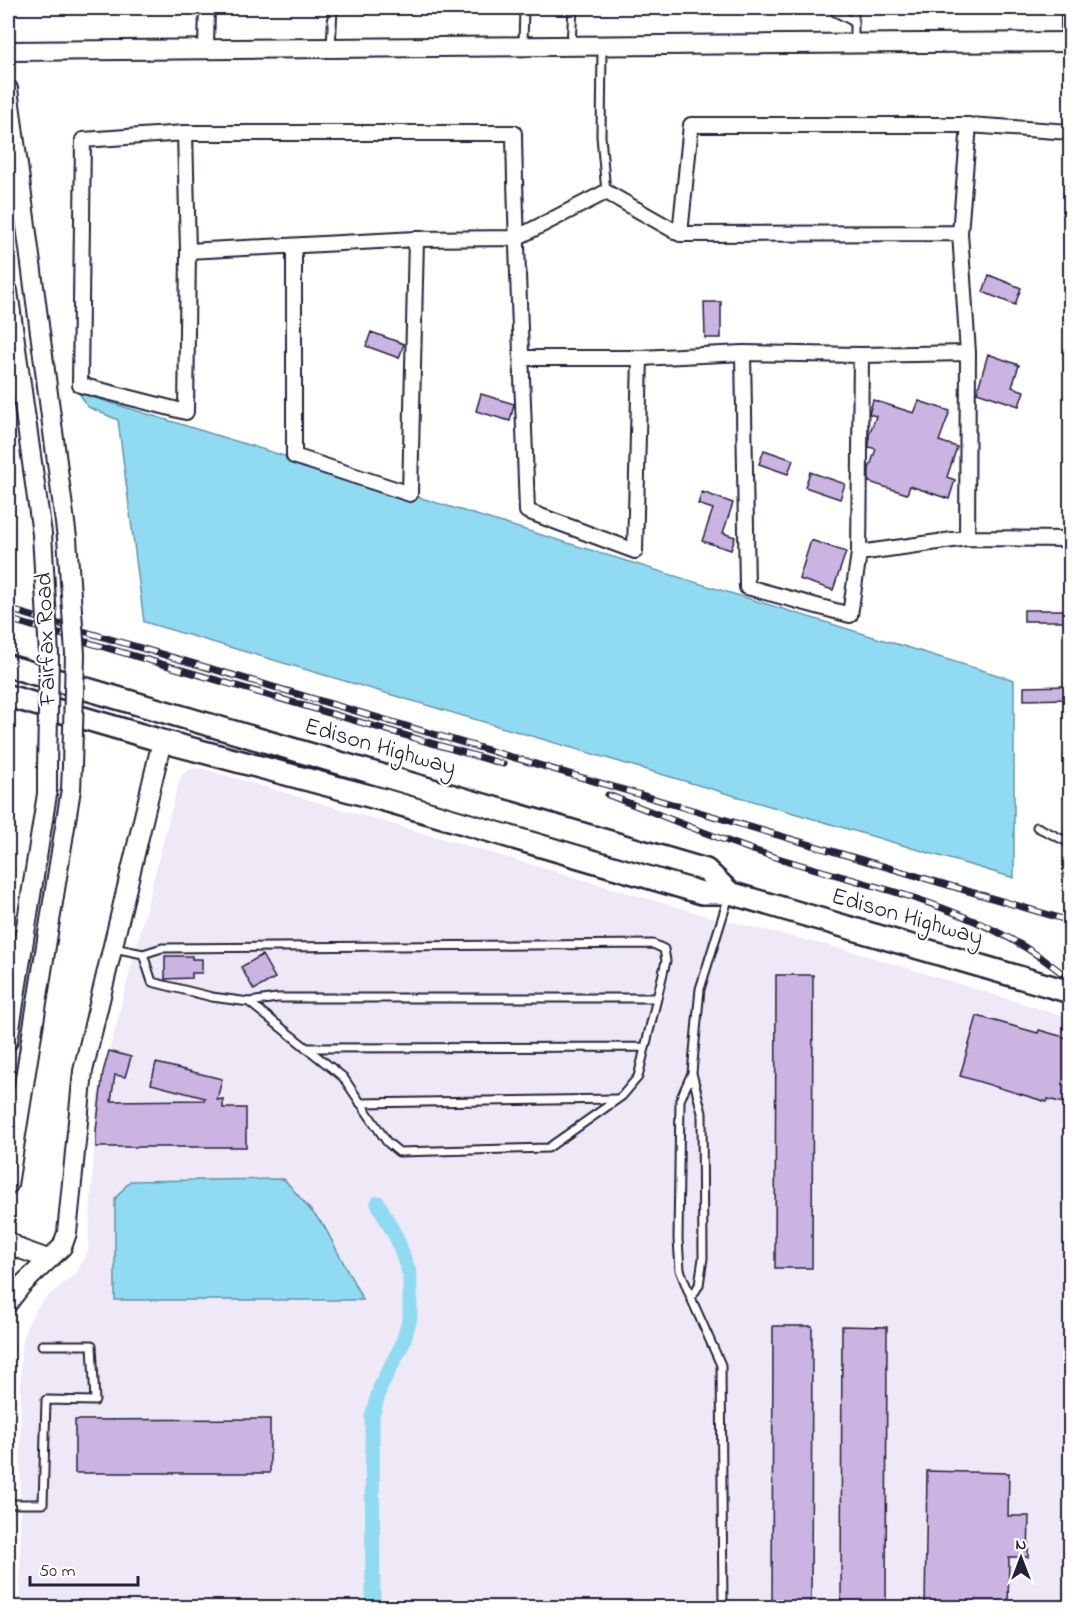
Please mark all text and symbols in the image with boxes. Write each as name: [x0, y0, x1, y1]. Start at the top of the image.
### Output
street label: Fairfax Road: [27, 571, 67, 707]
street label: Edison Highway: [300, 710, 460, 787]
street label: Edison Highway: [827, 880, 987, 957]
north arrow: [991, 1528, 1051, 1588]
text: N: [1016, 1533, 1027, 1557]
scale bar: [30, 1549, 138, 1587]
text: 50 m: [39, 1559, 76, 1585]

